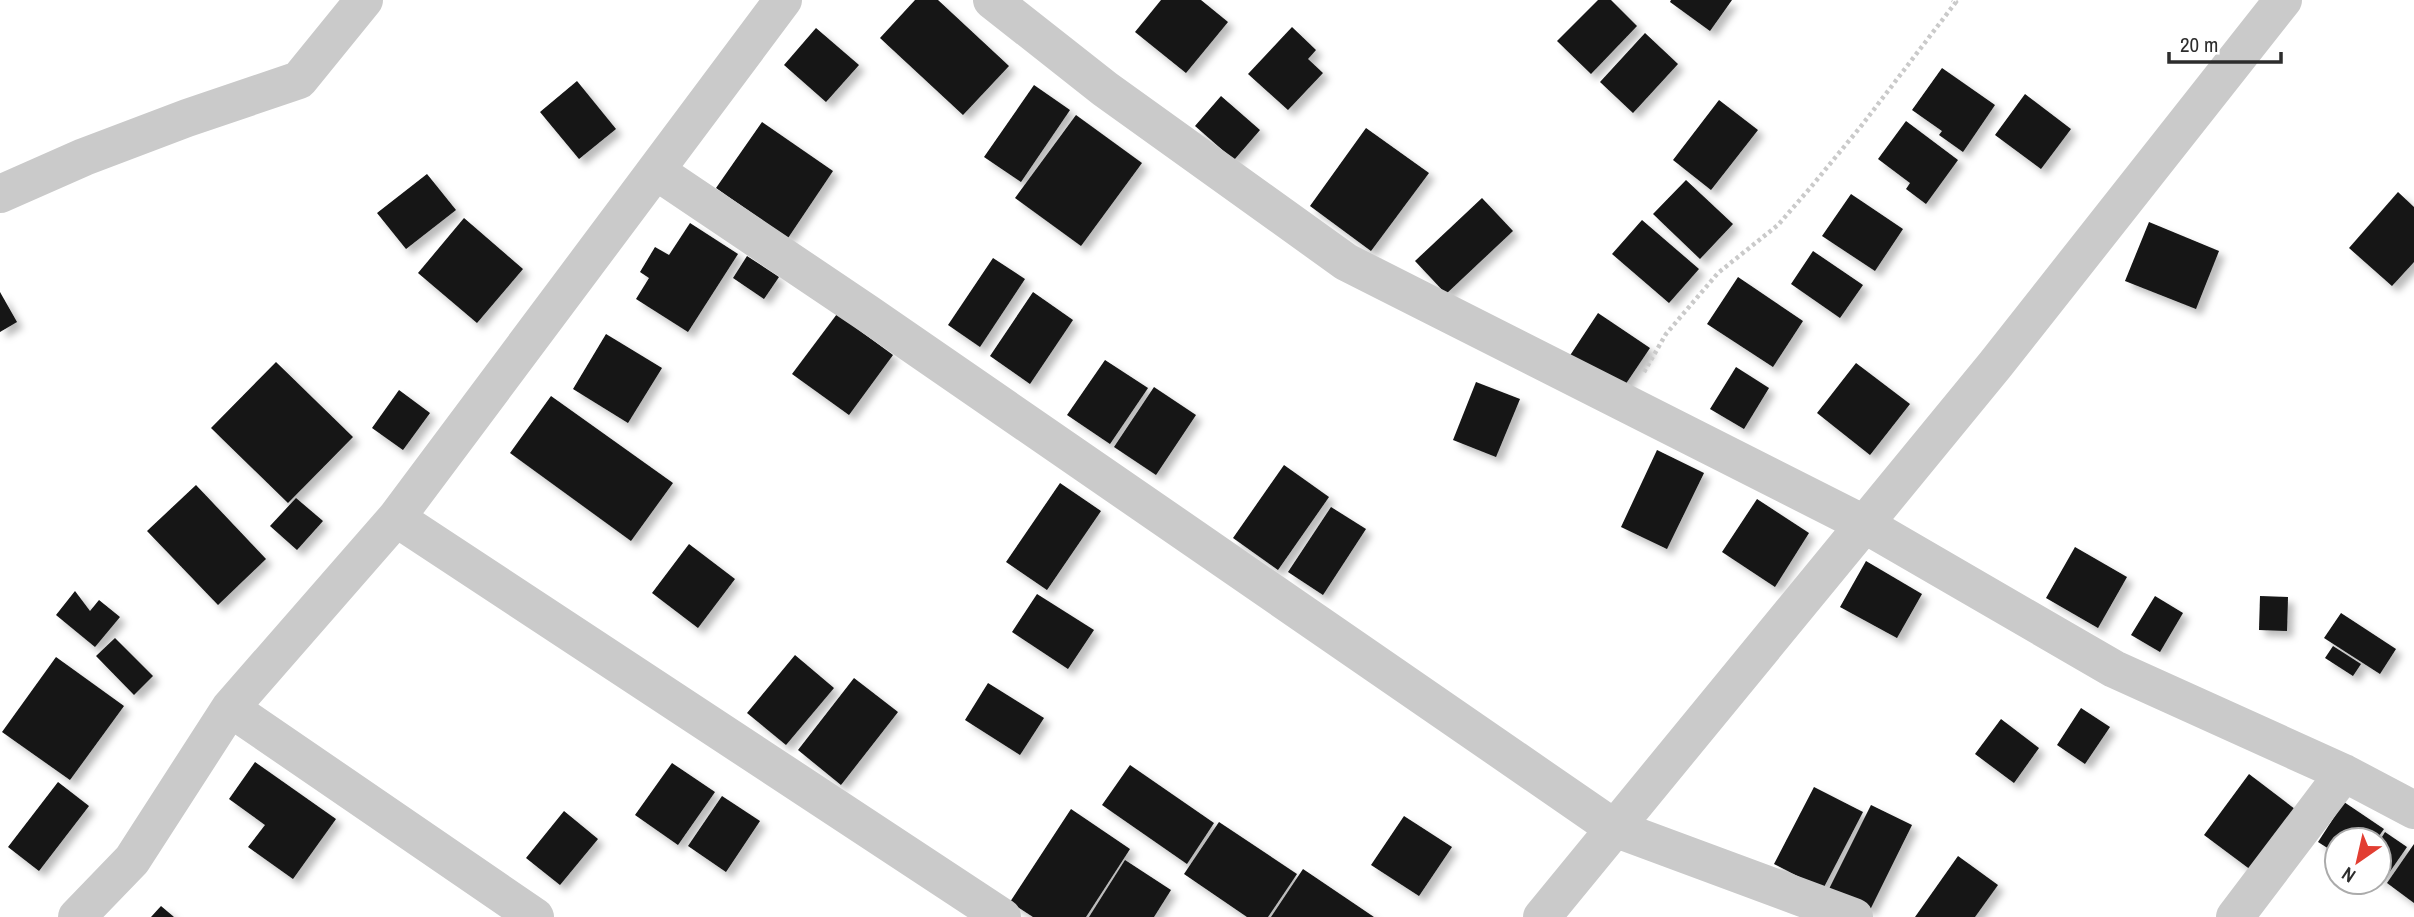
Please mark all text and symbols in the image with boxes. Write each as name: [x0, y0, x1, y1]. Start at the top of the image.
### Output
scale bar: [2169, 21, 2281, 65]
text: 20 m: [2180, 30, 2218, 59]
north arrow: [2323, 826, 2393, 896]
text: N: [2337, 861, 2360, 889]

